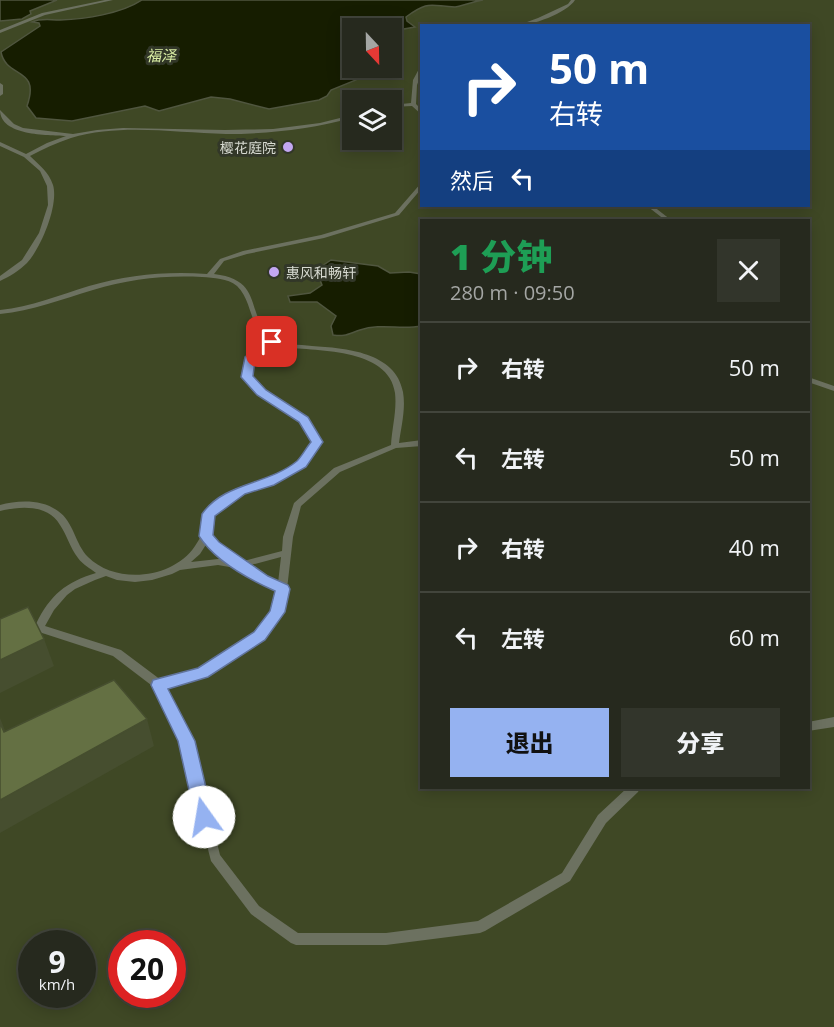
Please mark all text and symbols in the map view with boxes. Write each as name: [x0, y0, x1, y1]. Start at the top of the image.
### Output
north arrow: [342, 18, 402, 78]
map controls: [342, 18, 402, 150]
text: 50 m: [549, 39, 649, 96]
water label: 福泽: [146, 45, 177, 65]
icon: right: [450, 48, 528, 126]
button: layers: [342, 90, 402, 150]
text: 右转: [549, 95, 603, 132]
place label: 樱花庭院: [220, 138, 276, 157]
marker: 樱花庭院: [281, 140, 295, 154]
icon: left: [506, 162, 539, 195]
text: 然后: [450, 165, 494, 195]
text: 1 分钟: [450, 232, 552, 281]
button: close: [717, 239, 780, 302]
place label: 惠风和畅轩: [286, 263, 356, 282]
marker: 惠风和畅轩: [267, 265, 281, 279]
text: 280 m · 09:50: [450, 279, 575, 306]
pin: [246, 316, 297, 367]
icon: arrive: [255, 325, 288, 358]
icon: right: [450, 351, 483, 384]
text: 50 m: [729, 352, 780, 382]
text: 右转: [501, 353, 545, 383]
icon: left: [450, 441, 483, 474]
text: 50 m: [729, 442, 780, 472]
text: 左转: [501, 443, 545, 473]
icon: right: [450, 531, 483, 564]
text: 40 m: [729, 532, 780, 562]
text: 右转: [501, 533, 545, 563]
icon: left: [450, 621, 483, 654]
text: 60 m: [729, 622, 780, 652]
text: 左转: [501, 623, 545, 653]
button: 退出: [450, 708, 609, 777]
button: 分享: [621, 708, 780, 777]
position arrow: [172, 785, 236, 849]
speed limit sign: 20: [108, 930, 186, 1008]
text: 9: [48, 941, 66, 982]
text: km/h: [39, 974, 75, 994]

